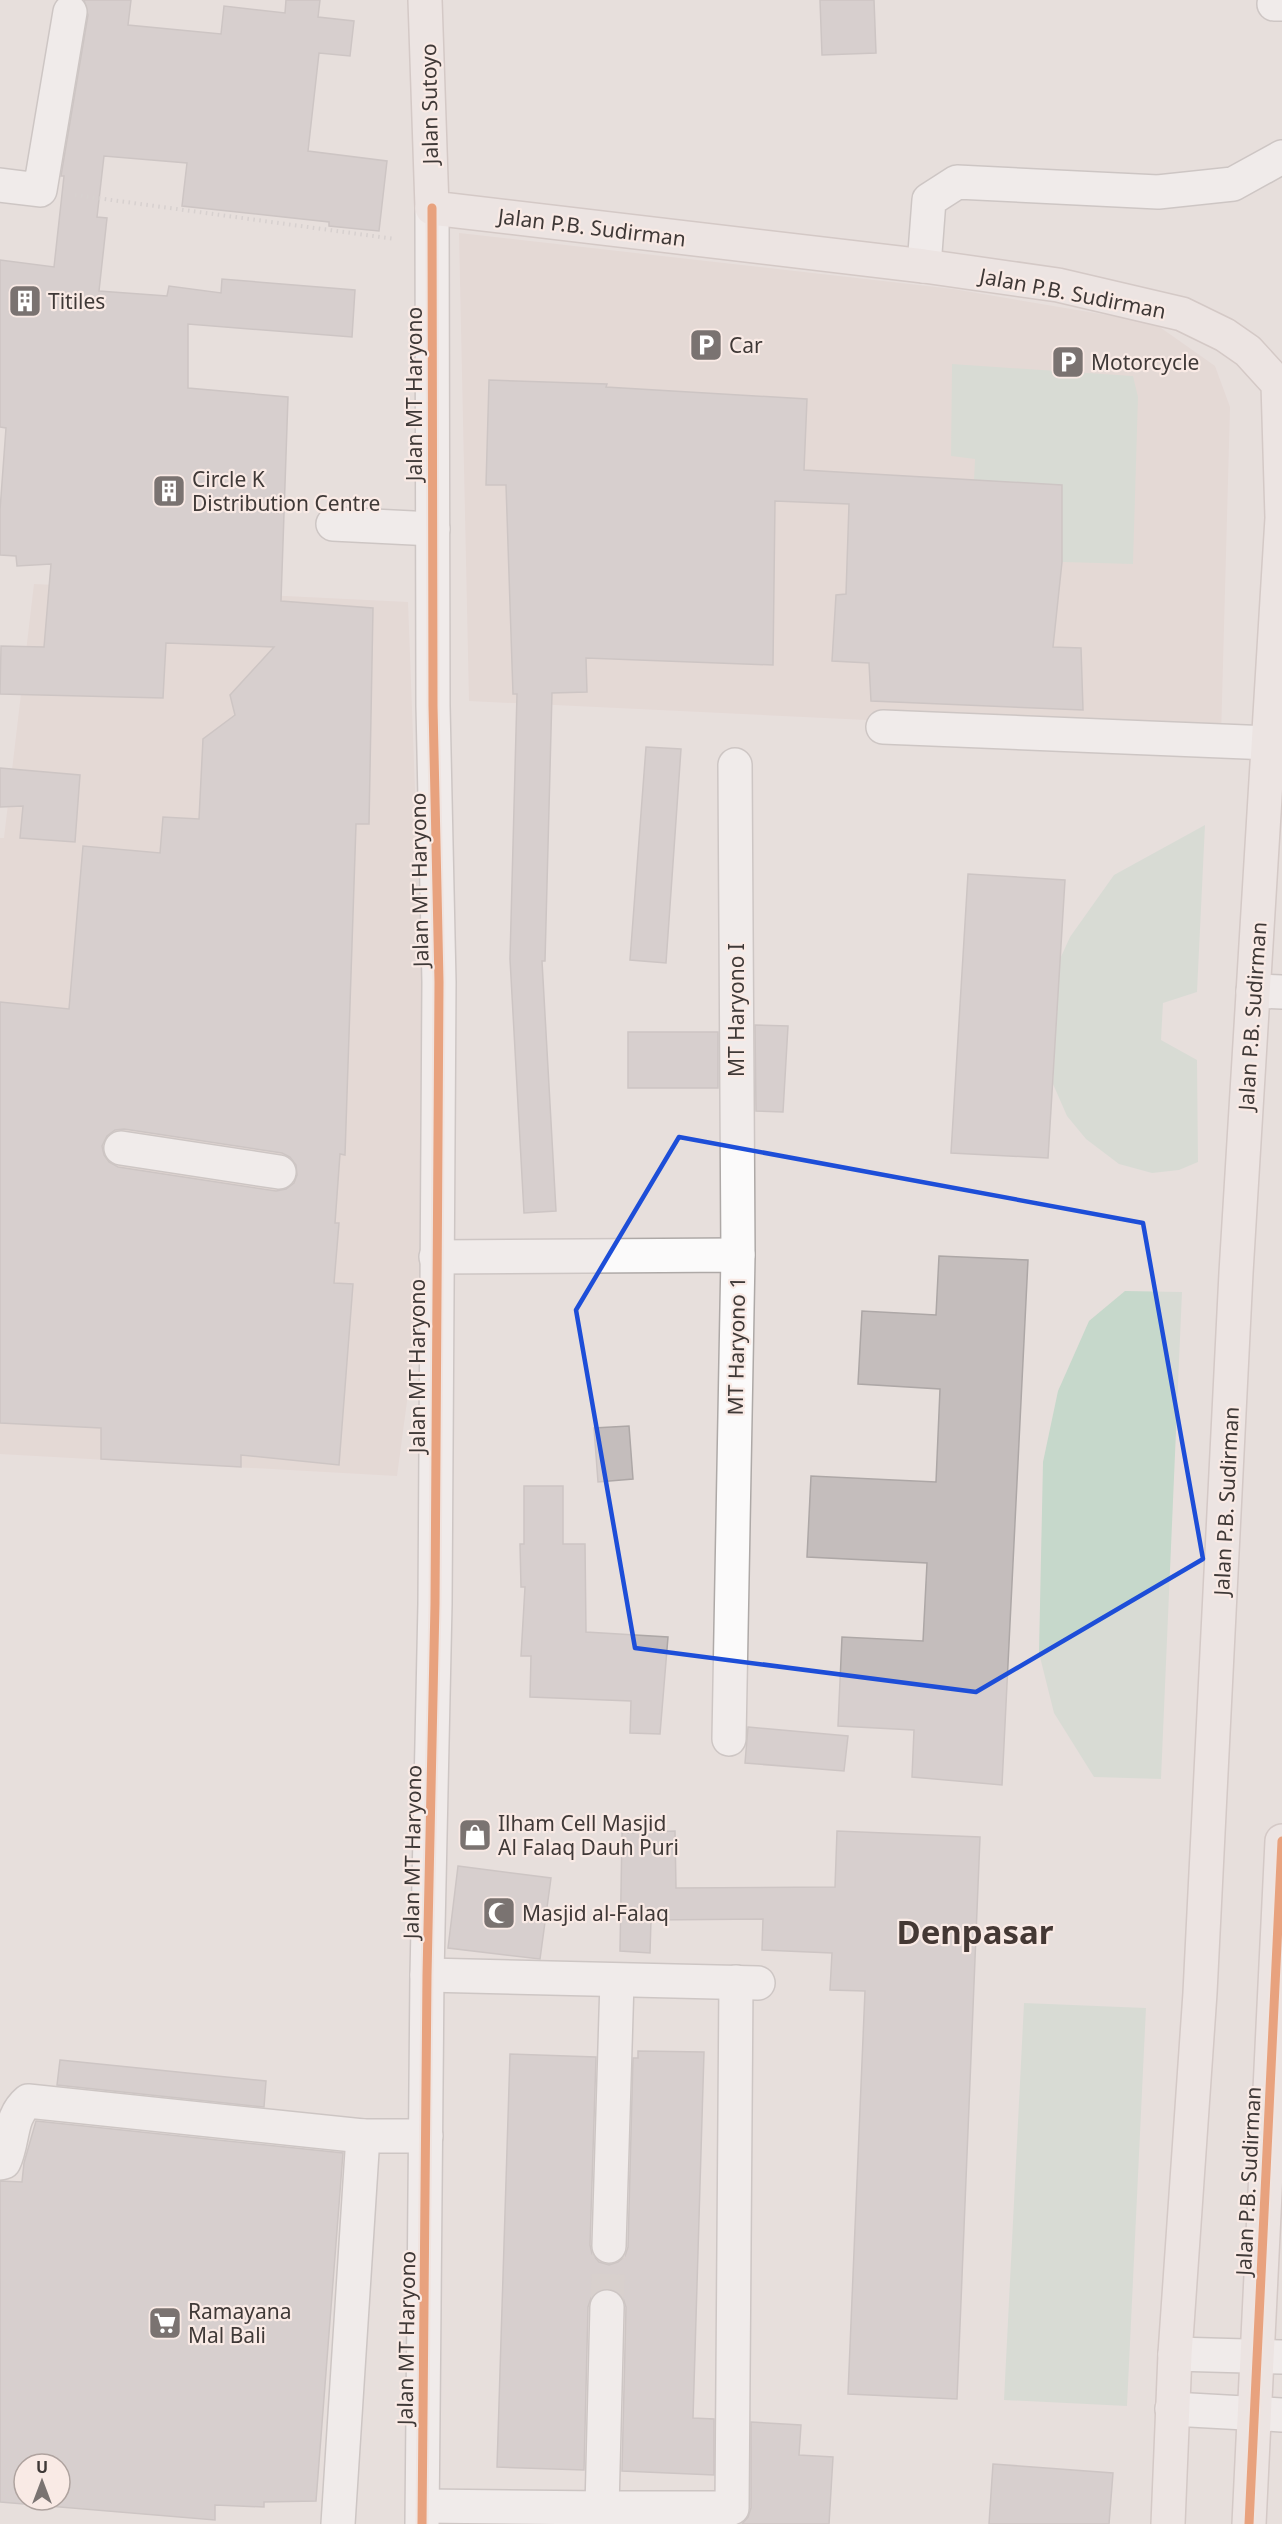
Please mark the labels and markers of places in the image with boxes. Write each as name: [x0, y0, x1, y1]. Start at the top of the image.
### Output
building icon: Titiles: [7, 283, 43, 319]
place label: Titiles: [48, 287, 105, 315]
parking icon: Car: [688, 327, 724, 363]
place label: Car: [729, 331, 763, 359]
parking icon: Motorcycle: [1050, 344, 1086, 380]
place label: Motorcycle: [1091, 348, 1199, 376]
place label: Circle K Distribution Centre: [192, 465, 380, 517]
building icon: Circle K Distribution Centre: [151, 473, 187, 509]
place label: Ilham Cell Masjid Al Falaq Dauh Puri: [498, 1809, 679, 1861]
shop icon: Ilham Cell Masjid Al Falaq Dauh Puri: [457, 1817, 493, 1853]
mosque icon: Masjid al-Falaq: [481, 1895, 517, 1931]
place label: Masjid al-Falaq: [522, 1899, 669, 1927]
place label: Ramayana Mal Bali: [188, 2297, 292, 2349]
supermarket icon: Ramayana Mal Bali: [147, 2305, 183, 2341]

